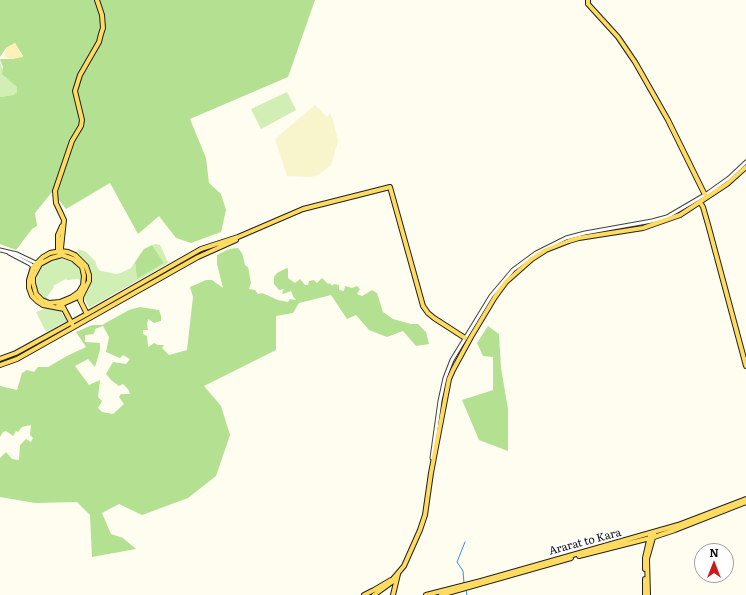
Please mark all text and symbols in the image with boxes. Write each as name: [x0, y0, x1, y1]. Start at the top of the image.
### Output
street label: Ararat to Kara: [547, 526, 623, 558]
north arrow: [694, 543, 734, 583]
text: N: [709, 544, 719, 560]

